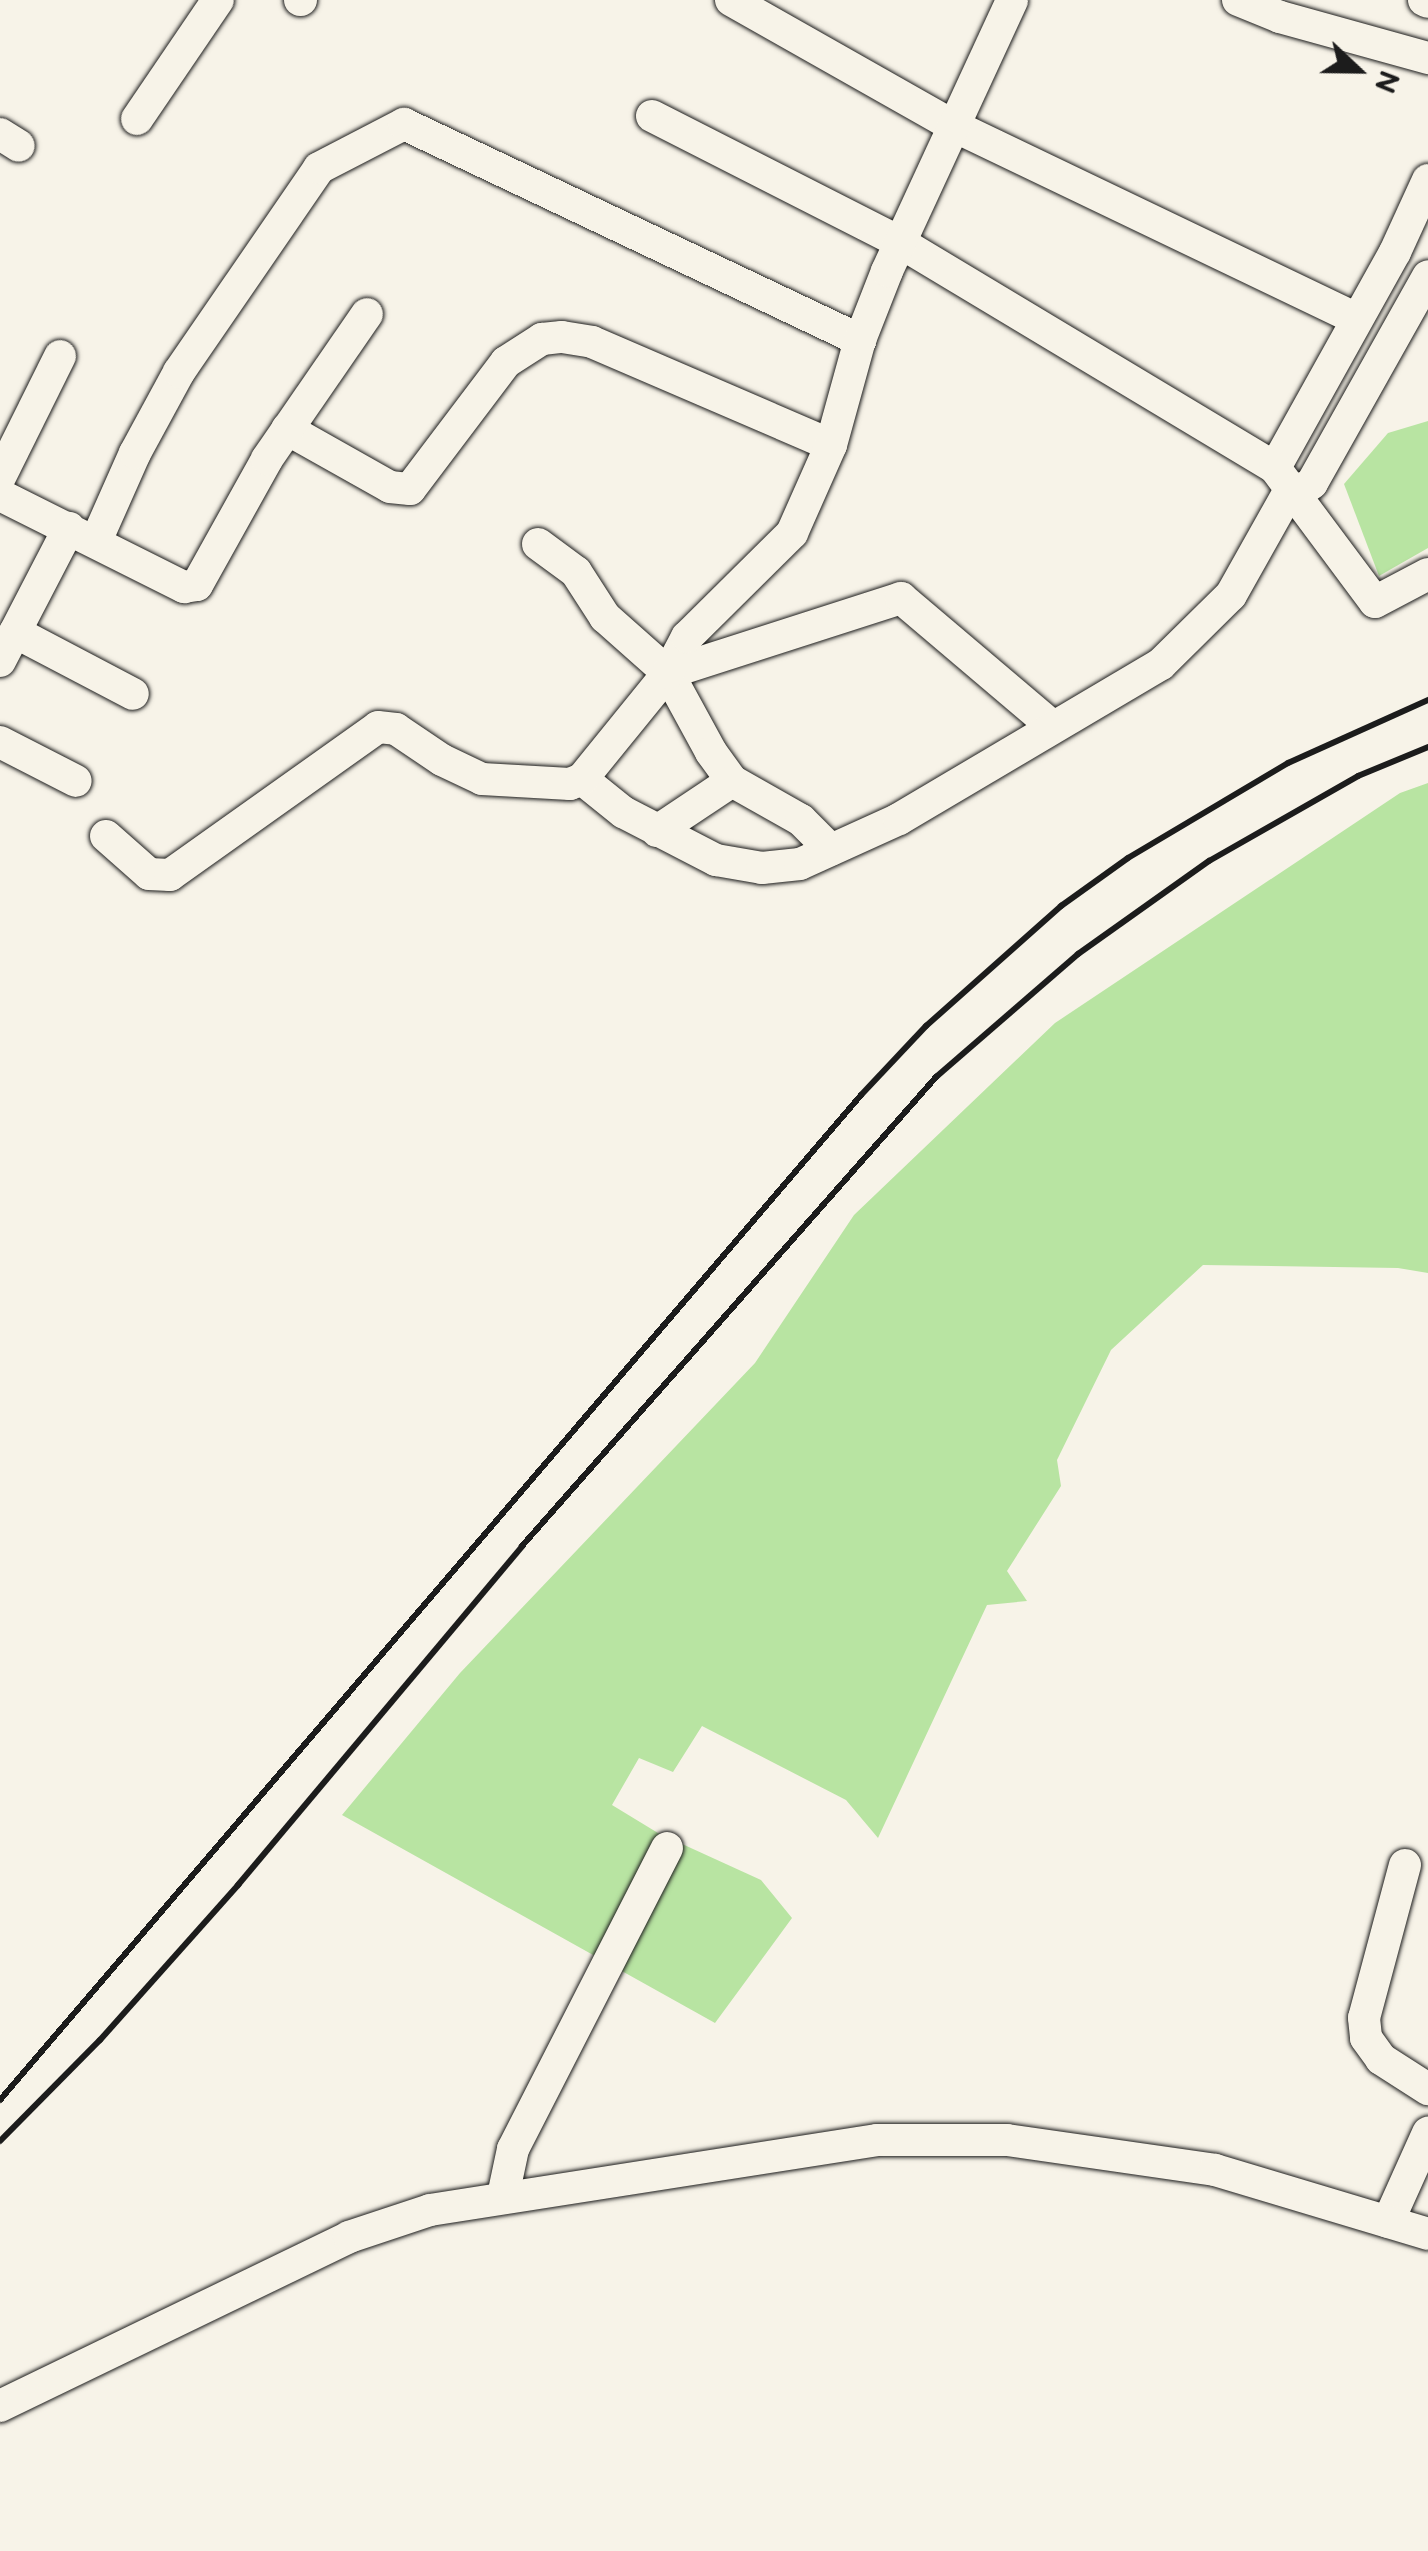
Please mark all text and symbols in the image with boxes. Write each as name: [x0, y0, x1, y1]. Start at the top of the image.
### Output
north arrow: [1308, 20, 1408, 120]
text: N: [1367, 65, 1406, 97]

